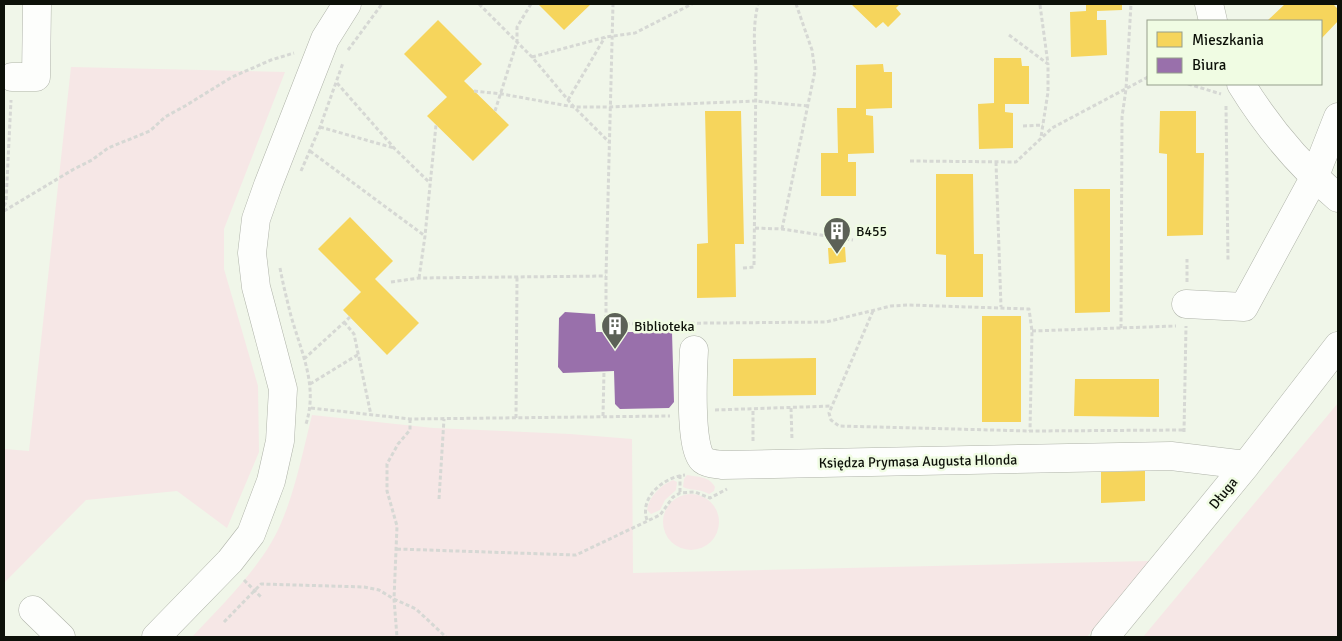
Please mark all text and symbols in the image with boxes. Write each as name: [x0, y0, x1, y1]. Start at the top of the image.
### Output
legend: [1147, 20, 1322, 85]
text: Mieszkania: [1192, 31, 1264, 49]
text: Biura: [1192, 56, 1226, 74]
building icon: B455: [822, 216, 852, 255]
place label: B455: [856, 223, 887, 240]
building icon: Biblioteka: [600, 311, 630, 350]
place label: Biblioteka: [634, 318, 695, 335]
street label: Księdza Prymasa Augusta Hlonda: [819, 451, 1017, 472]
street label: Długa: [1205, 474, 1241, 513]

